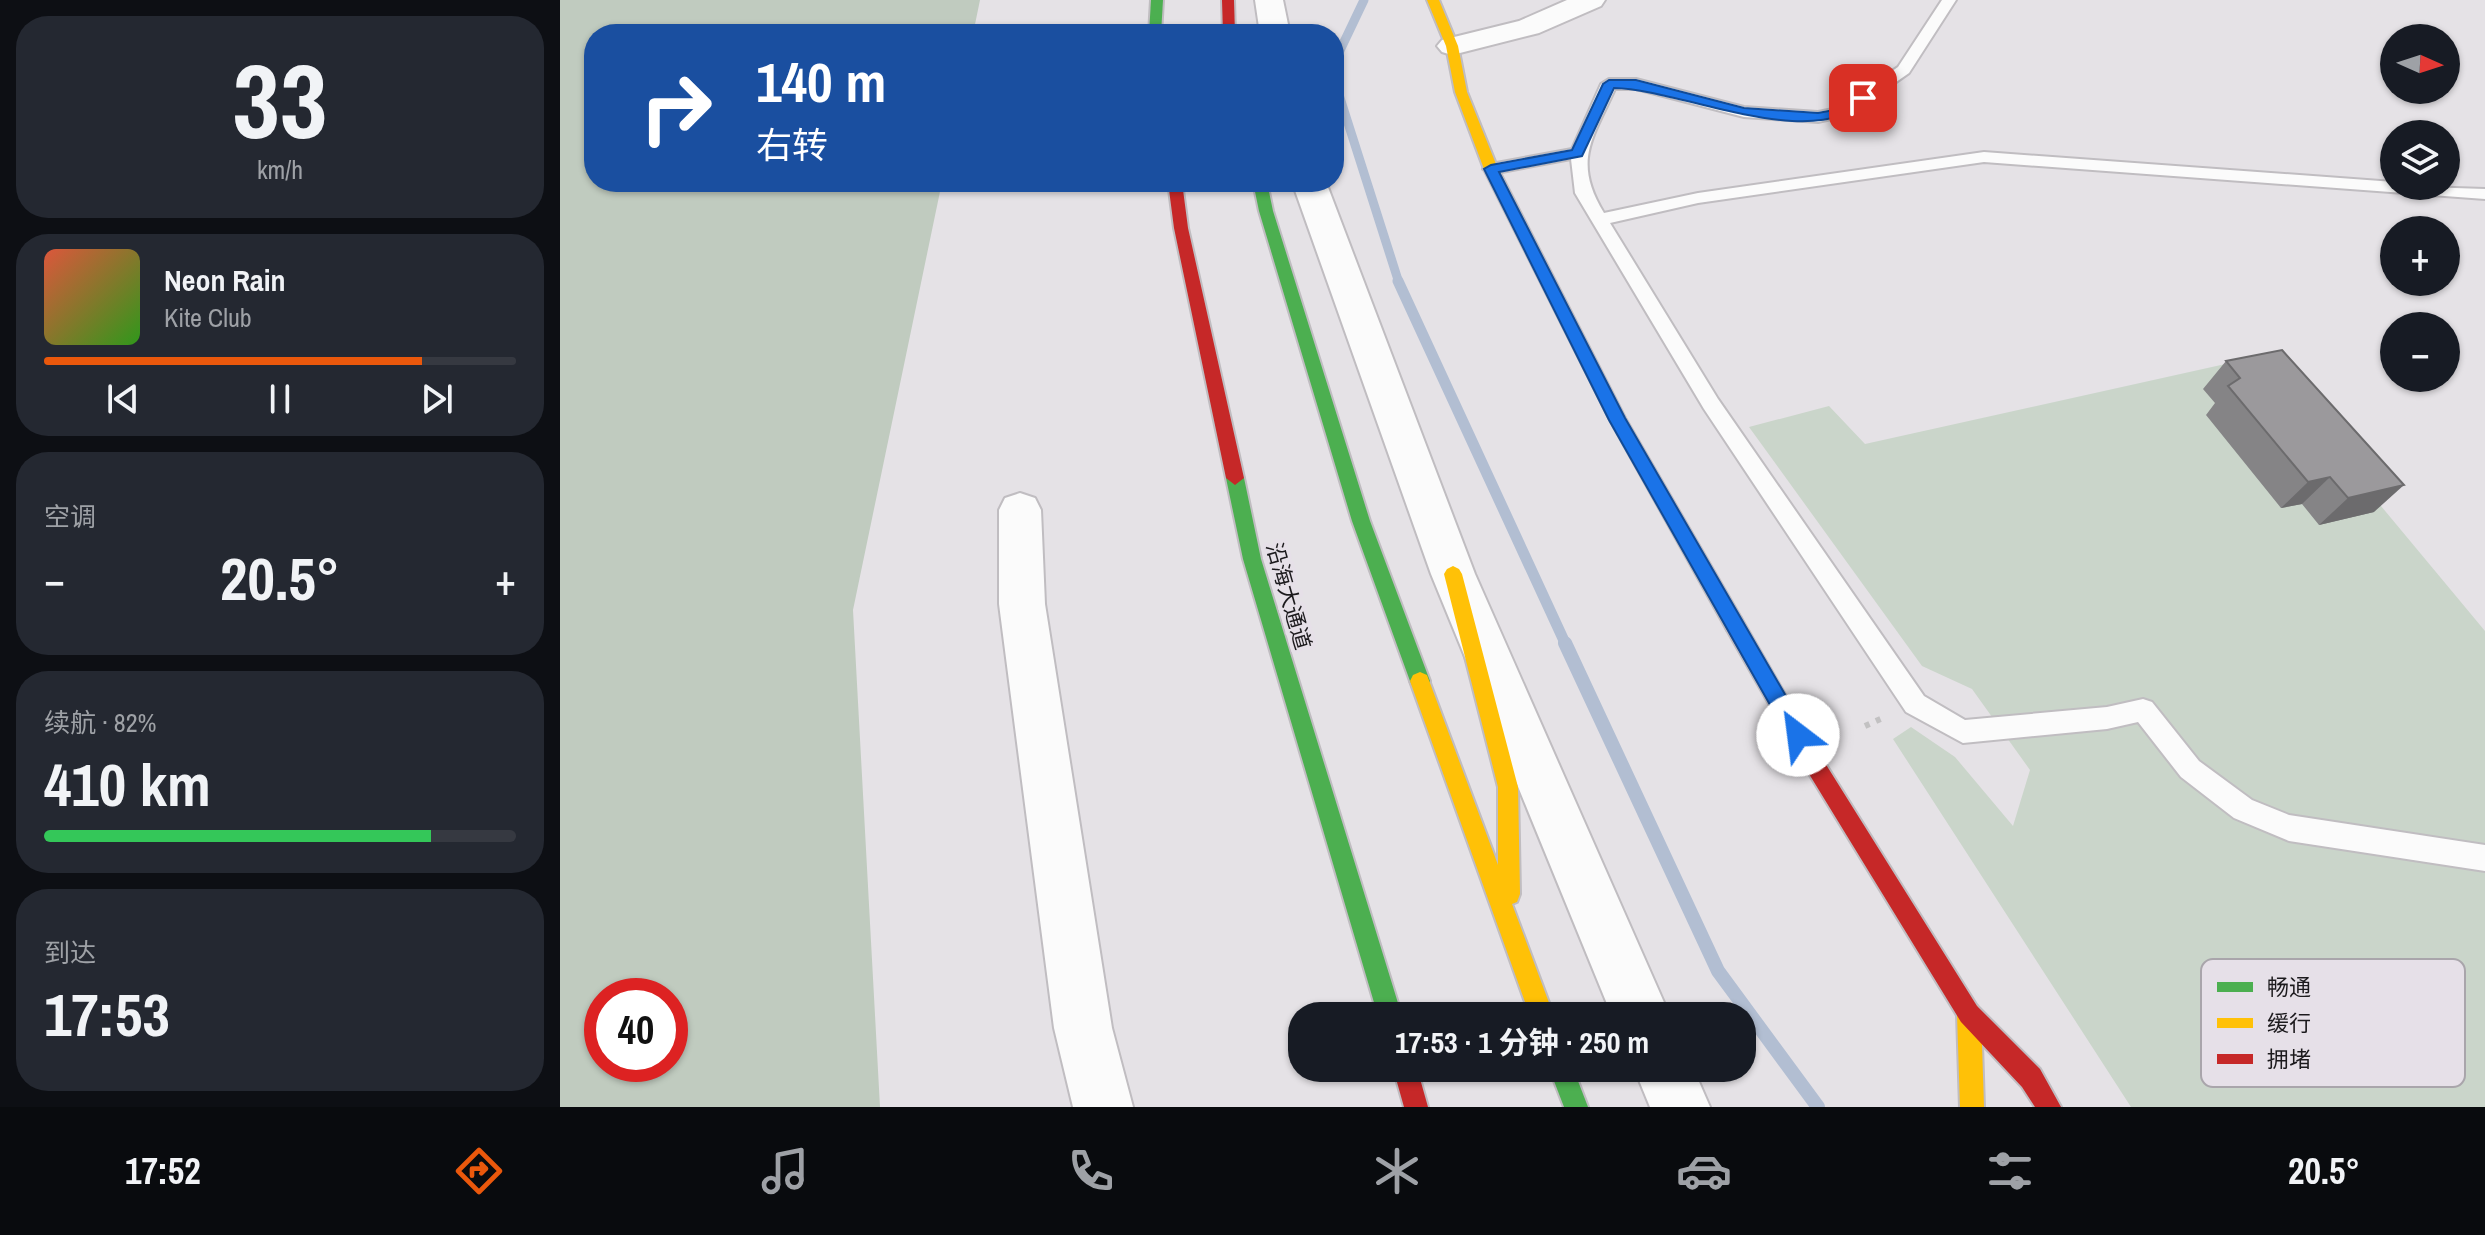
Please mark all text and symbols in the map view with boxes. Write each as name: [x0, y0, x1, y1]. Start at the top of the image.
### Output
north arrow: [2380, 24, 2460, 104]
map controls: [2380, 24, 2460, 392]
text: 33: [233, 30, 327, 170]
text: 140 m: [756, 44, 886, 119]
icon: right: [624, 56, 728, 160]
pin: [1829, 64, 1897, 132]
icon: arrive: [1841, 76, 1885, 120]
button: layers: [2380, 120, 2460, 200]
text: 右转: [756, 121, 828, 169]
text: km/h: [257, 152, 303, 187]
button: +: [2380, 216, 2460, 296]
text: Neon Rain: [164, 260, 286, 300]
text: Kite Club: [164, 300, 252, 335]
button: −: [2380, 312, 2460, 392]
icon: previous: [101, 377, 145, 421]
icon: pause: [258, 377, 302, 421]
icon: next: [415, 377, 459, 421]
text: 空调: [44, 499, 96, 534]
text: 20.5°: [220, 538, 340, 619]
street label: 沿海大通道: [1259, 539, 1319, 653]
text: −: [44, 549, 65, 609]
text: +: [495, 549, 516, 609]
position arrow: [1756, 693, 1840, 777]
text: 续航 · 82%: [44, 705, 156, 740]
text: 410 km: [44, 744, 211, 825]
text: 到达: [44, 935, 96, 970]
legend: [2201, 959, 2465, 1087]
text: 畅通: [2267, 972, 2311, 1002]
text: 17:53: [44, 974, 170, 1055]
speed limit sign: 40: [584, 978, 688, 1082]
text: 缓行: [2267, 1008, 2311, 1038]
text: 17:53 · 1 分钟 · 250 m: [1395, 1022, 1649, 1062]
text: 拥堵: [2267, 1044, 2311, 1074]
icon: directions: [451, 1143, 507, 1199]
icon: music: [757, 1143, 813, 1199]
icon: phone: [1063, 1143, 1119, 1199]
icon: climate: [1369, 1143, 1425, 1199]
icon: car: [1676, 1143, 1732, 1199]
icon: filters: [1982, 1143, 2038, 1199]
text: 17:52: [125, 1147, 201, 1195]
text: 20.5°: [2288, 1147, 2360, 1195]

